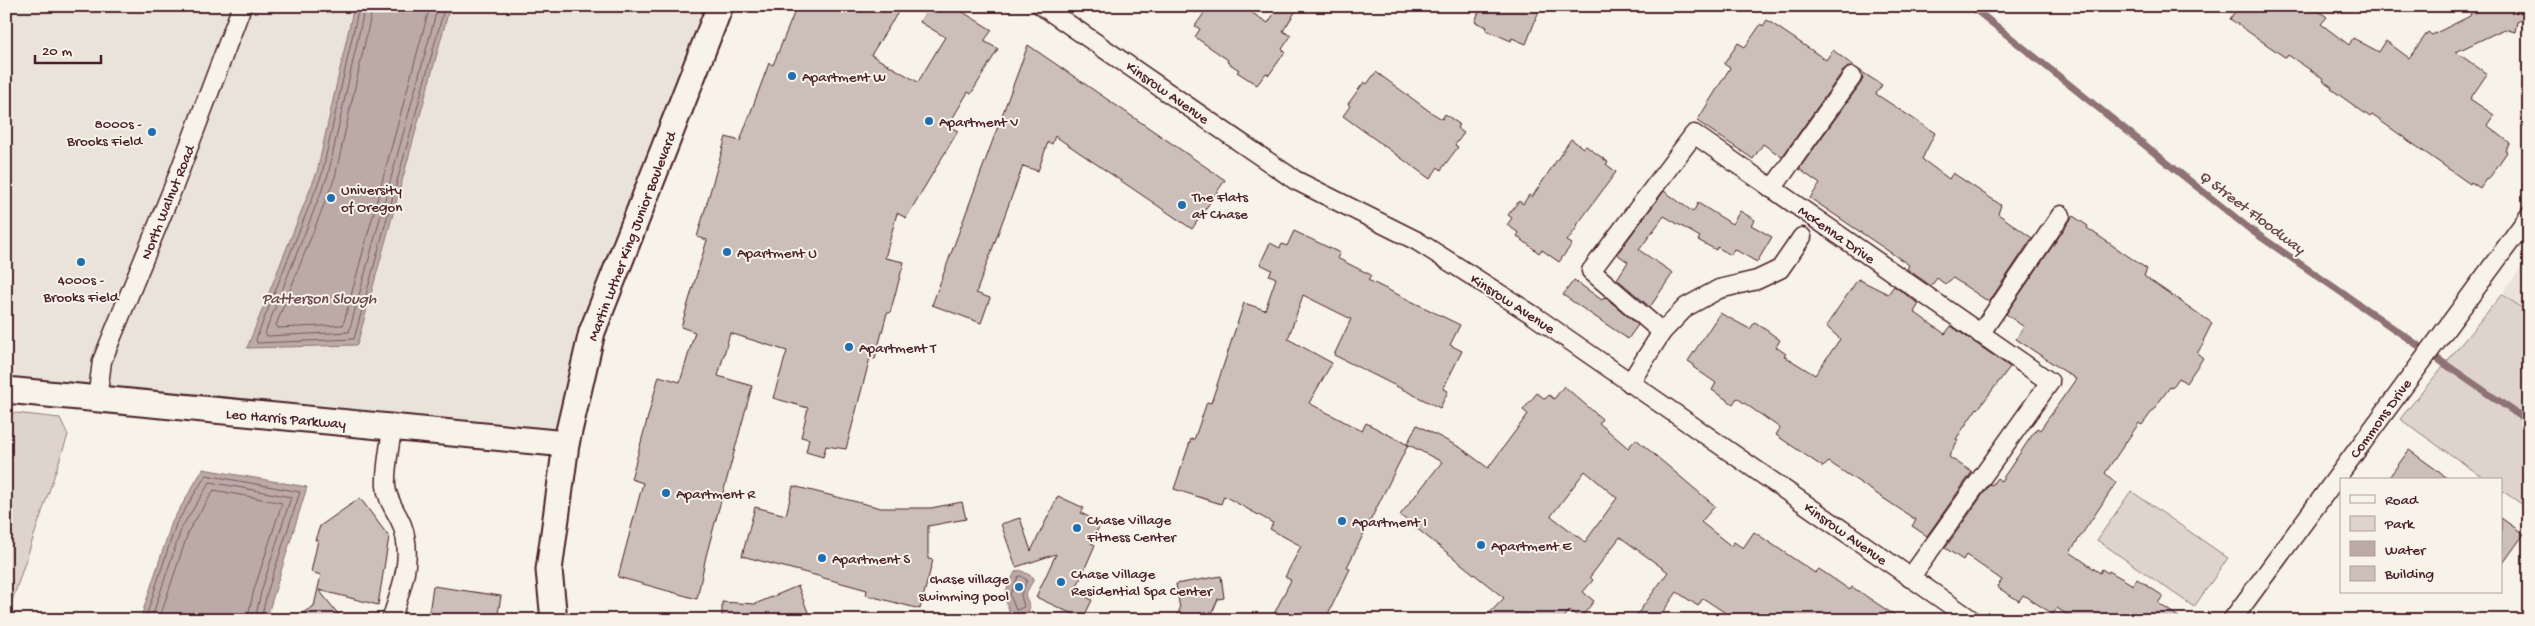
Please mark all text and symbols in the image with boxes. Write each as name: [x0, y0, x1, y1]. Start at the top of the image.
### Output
scale bar: [35, 32, 101, 64]
text: 20 m: [42, 43, 72, 61]
street label: Kinsrow Avenue: [1122, 58, 1212, 129]
place label: Apartment W: [802, 69, 886, 87]
marker: Apartment W: [786, 70, 798, 82]
place label: Apartment V: [939, 114, 1019, 132]
marker: Apartment V: [923, 115, 935, 127]
place label: 8000s - Brooks Field: [66, 116, 143, 151]
marker: 8000s - Brooks Field: [146, 126, 158, 138]
street label: Martin Luther King Junior Boulevard: [585, 128, 682, 344]
street label: North Walnut Road: [138, 142, 200, 262]
water label: Q Street Floodway: [2194, 168, 2309, 261]
place label: University of Oregon: [341, 182, 403, 217]
place label: The Flats at Chase: [1191, 189, 1249, 224]
marker: University of Oregon: [325, 192, 337, 204]
marker: The Flats at Chase: [1176, 199, 1188, 211]
street label: McKenna Drive: [1794, 202, 1878, 269]
place label: Apartment U: [737, 245, 817, 263]
marker: Apartment U: [721, 246, 733, 258]
marker: 4000s - Brooks Field: [75, 256, 87, 268]
street label: Kinsrow Avenue: [1466, 271, 1558, 339]
place label: 4000s - Brooks Field: [42, 272, 120, 307]
water label: Patterson Slough: [262, 291, 377, 310]
place label: Apartment T: [859, 340, 937, 358]
marker: Apartment T: [843, 341, 855, 353]
street label: Commons Drive: [2347, 376, 2417, 462]
street label: Leo Harris Parkway: [225, 406, 347, 434]
legend: [2340, 478, 2502, 594]
place label: Apartment R: [676, 486, 756, 504]
marker: Apartment R: [660, 487, 672, 499]
text: Road: [2385, 492, 2419, 510]
street label: Kinsrow Avenue: [1800, 499, 1890, 570]
place label: Chase Village Fitness Center: [1086, 512, 1177, 547]
place label: Apartment I: [1352, 514, 1427, 532]
marker: Apartment I: [1336, 515, 1348, 527]
text: Park: [2384, 516, 2415, 534]
marker: Chase Village Fitness Center: [1071, 522, 1083, 534]
place label: Apartment E: [1491, 538, 1572, 556]
marker: Apartment E: [1475, 539, 1487, 551]
text: Water: [2385, 542, 2427, 560]
place label: Apartment S: [832, 551, 910, 569]
marker: Apartment S: [816, 552, 828, 564]
place label: Chase Village Residential Spa Center: [1071, 566, 1214, 601]
text: Building: [2384, 566, 2434, 584]
place label: chase village swimming pool: [919, 571, 1009, 606]
marker: Chase Village Residential Spa Center: [1055, 576, 1067, 588]
marker: chase village swimming pool: [1013, 581, 1025, 593]

